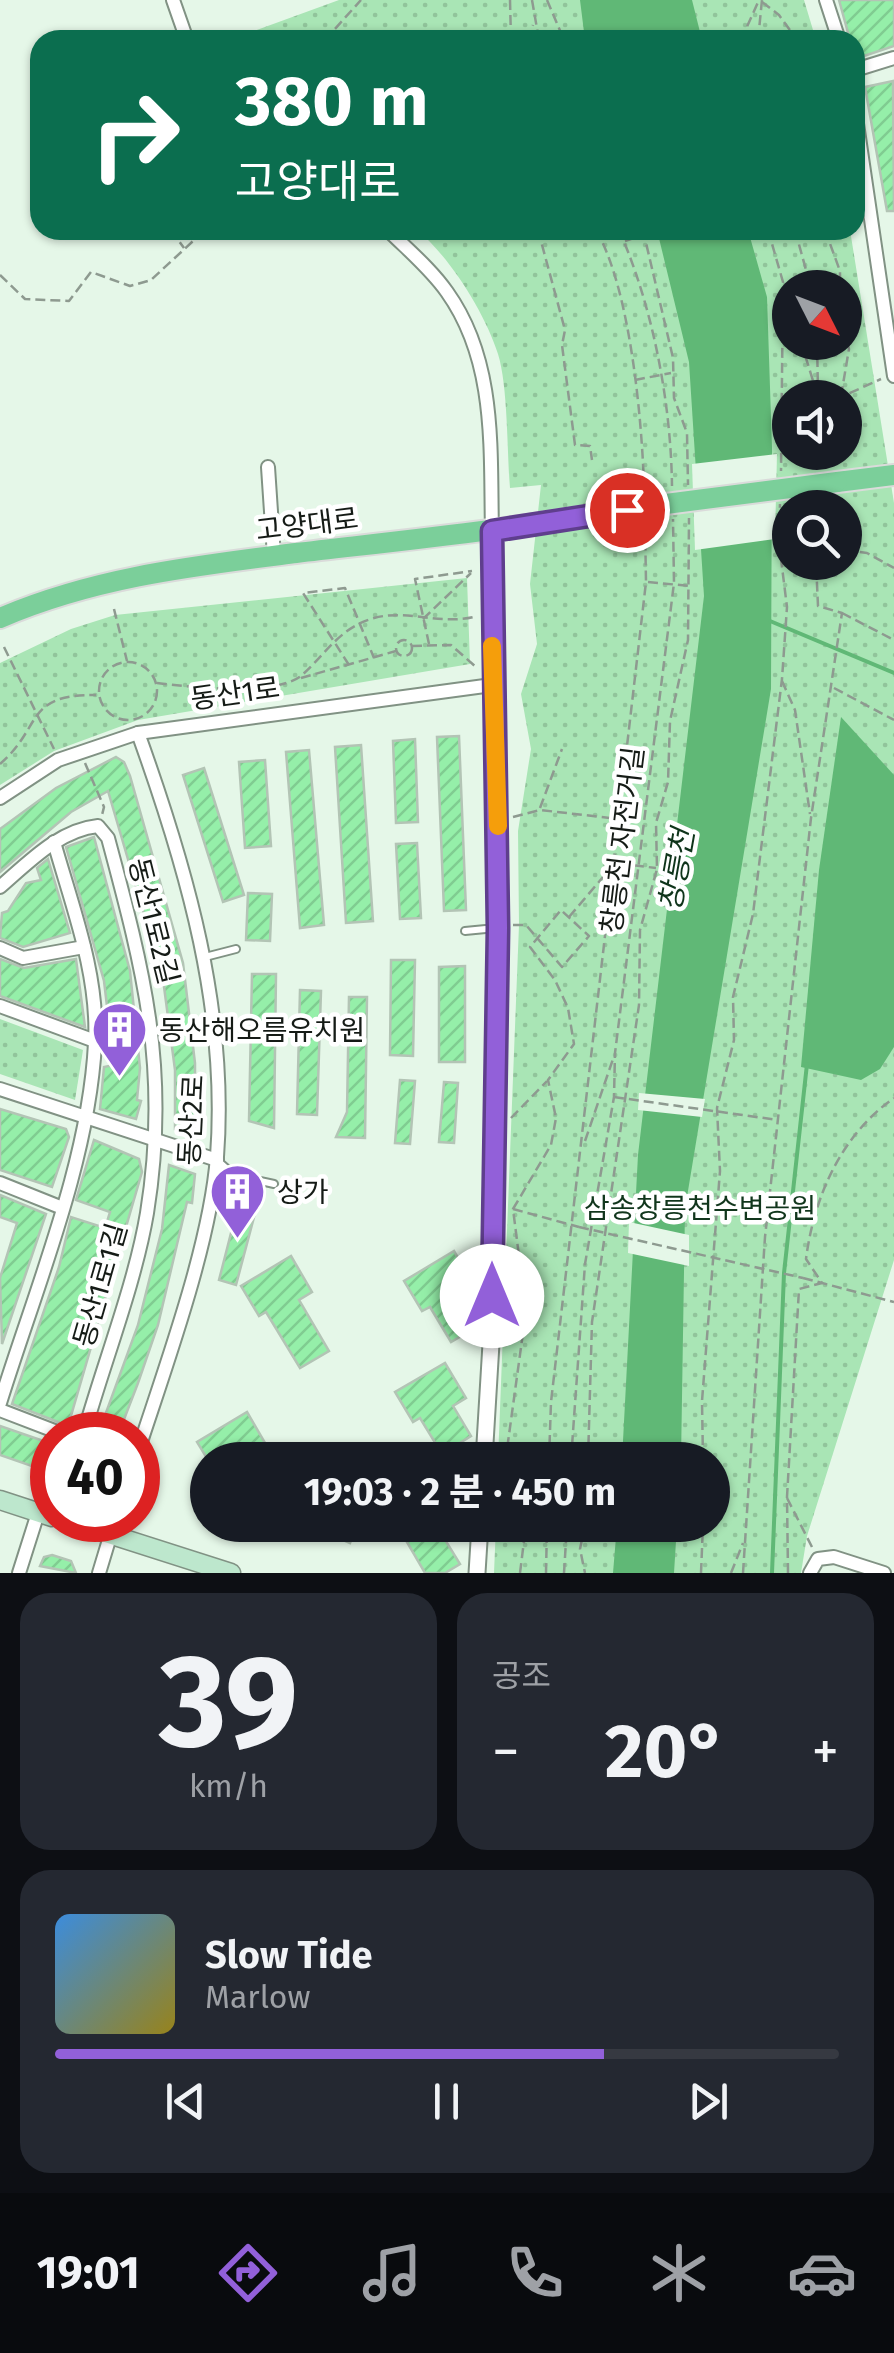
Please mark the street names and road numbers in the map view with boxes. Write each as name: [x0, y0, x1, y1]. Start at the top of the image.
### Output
street label: 고양대로: [254, 502, 360, 547]
street label: 동산1로: [189, 671, 282, 716]
street label: 창릉천 자전거길: [595, 745, 650, 935]
street label: 동산1로2길: [122, 855, 185, 988]
street label: 동산2로: [173, 1074, 210, 1166]
street label: 동산1로1길: [67, 1219, 134, 1351]

